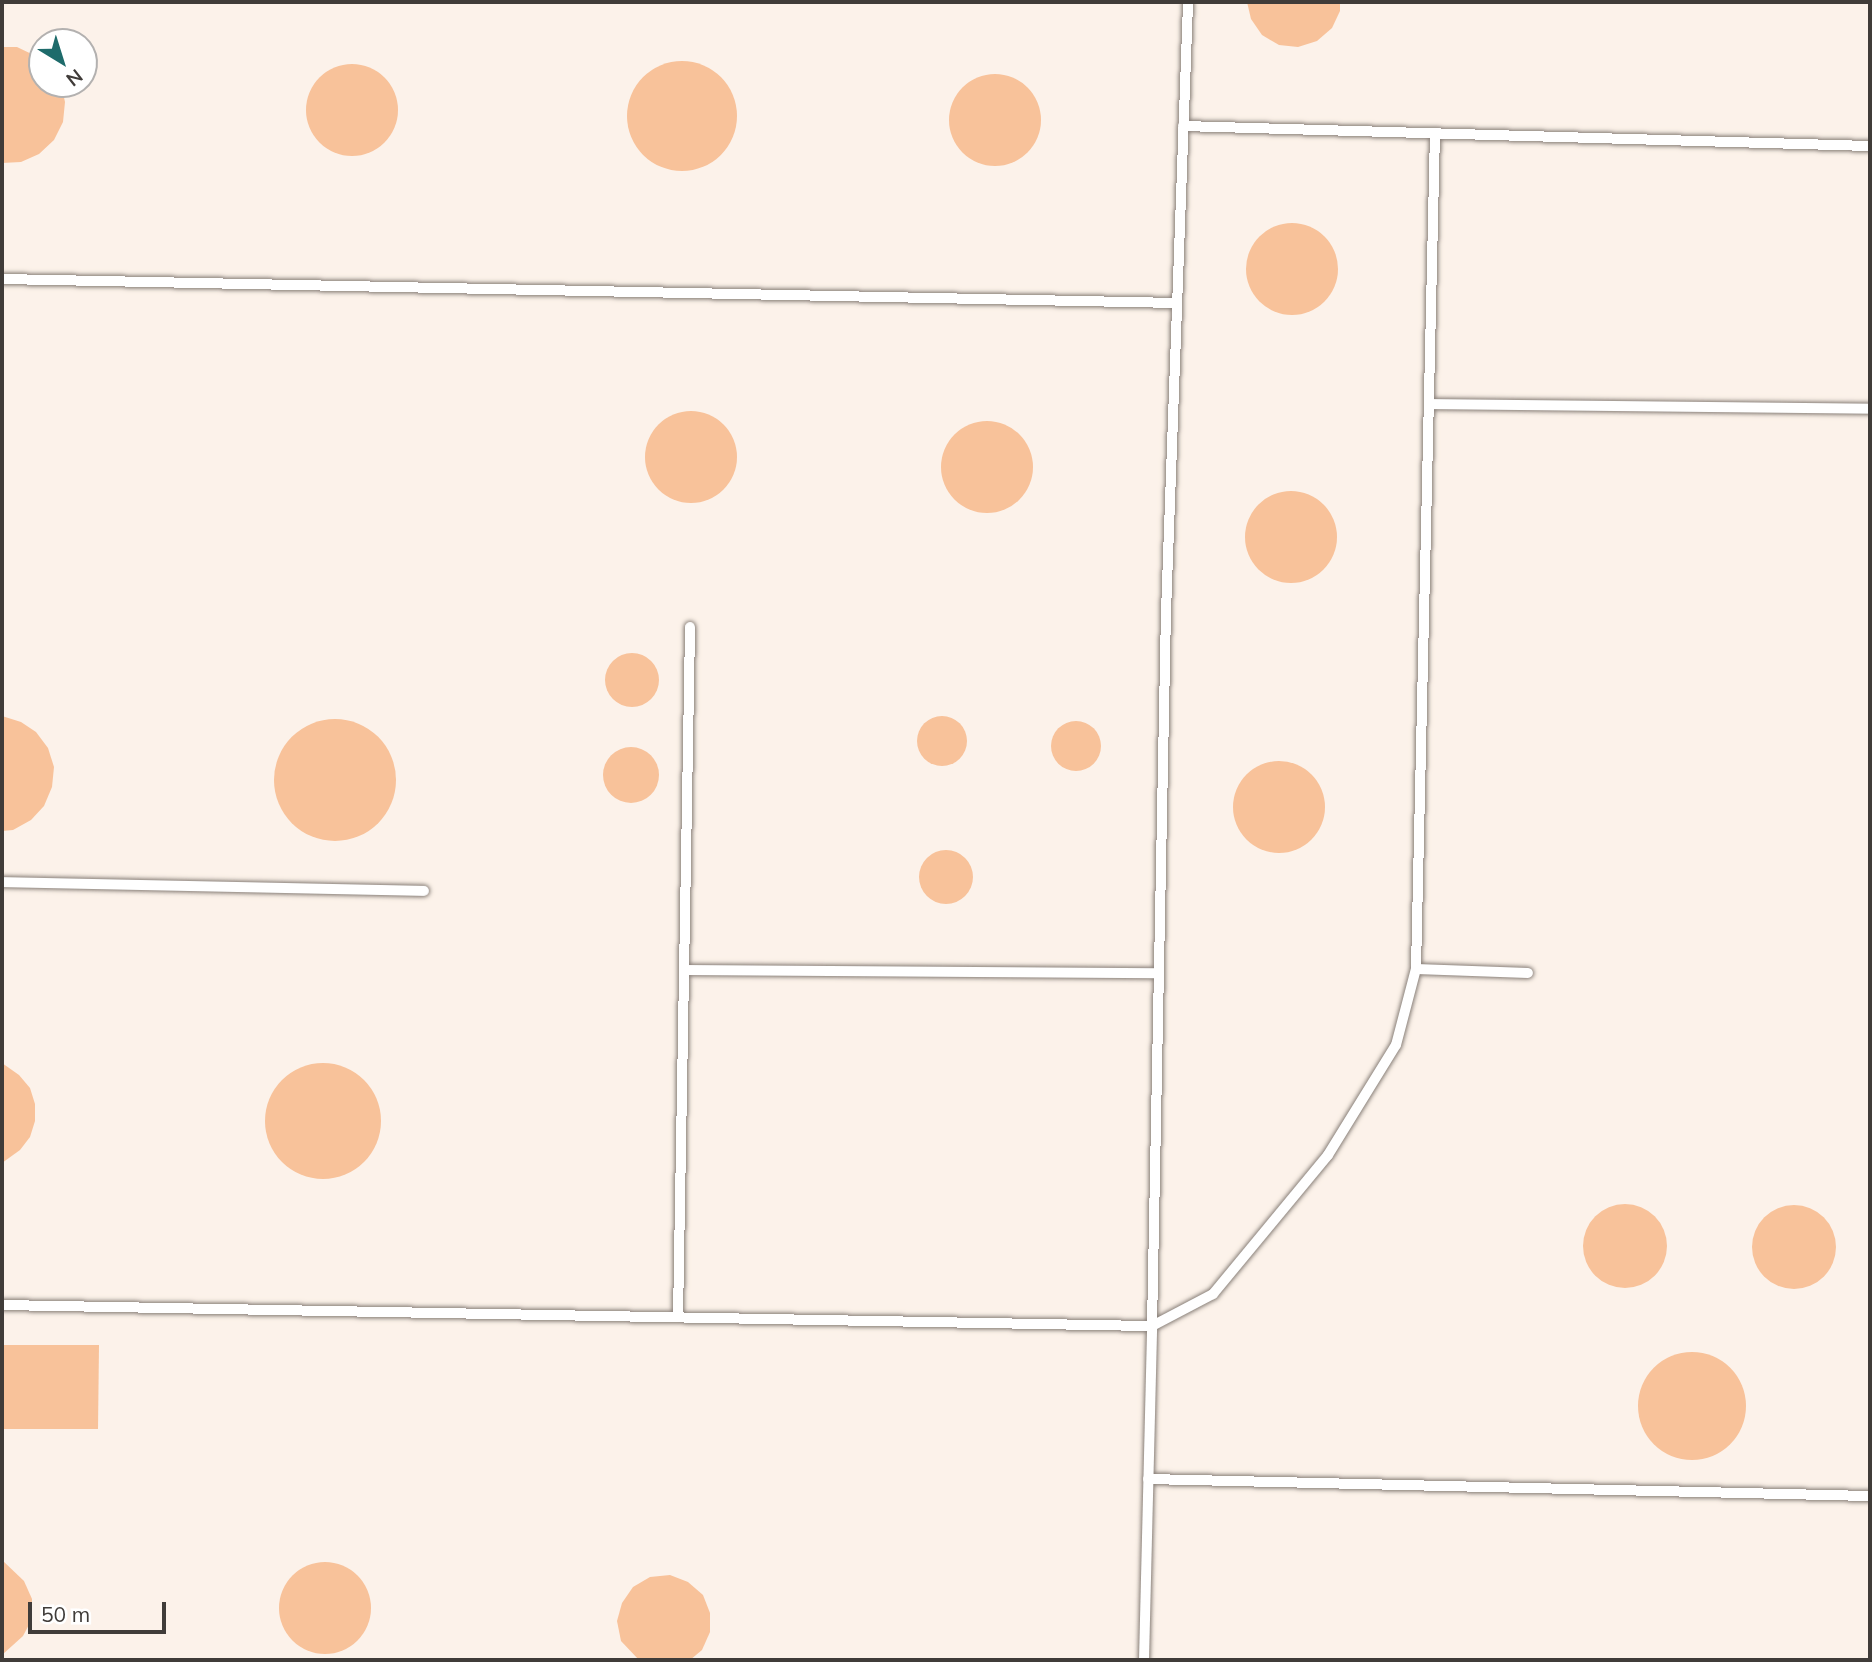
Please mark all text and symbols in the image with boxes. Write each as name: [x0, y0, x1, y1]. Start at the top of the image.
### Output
north arrow: [28, 28, 98, 98]
text: N: [62, 64, 88, 92]
scale bar: [32, 1588, 170, 1632]
text: 50 m: [41, 1601, 90, 1627]

